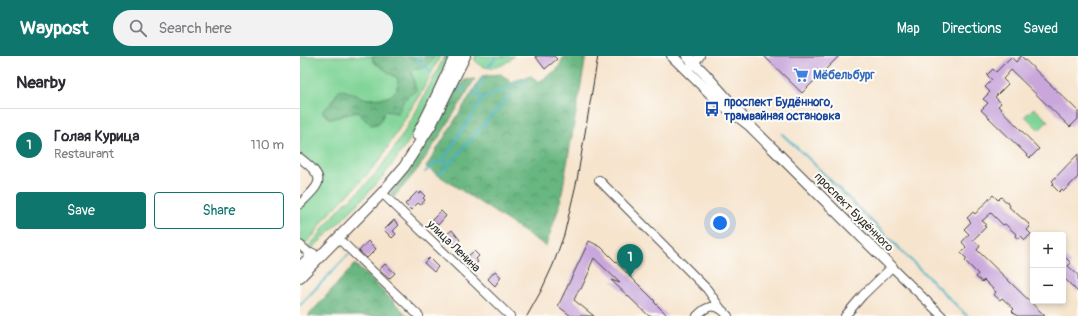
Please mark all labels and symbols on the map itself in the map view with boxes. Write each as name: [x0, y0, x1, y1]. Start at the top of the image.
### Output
supermarket icon: Мёбельбург: [792, 66, 810, 84]
place label: Мёбельбург: [813, 68, 875, 83]
place label: проспект Будённого, трамвайная остановка: [724, 95, 841, 124]
bus stop icon: проспект Будённого, трамвайная остановка: [703, 100, 721, 118]
street label: проспект Будённого: [811, 170, 897, 256]
your location: [710, 213, 730, 233]
street label: улица Ленина: [423, 216, 484, 276]
pin: 1: [617, 244, 643, 277]

